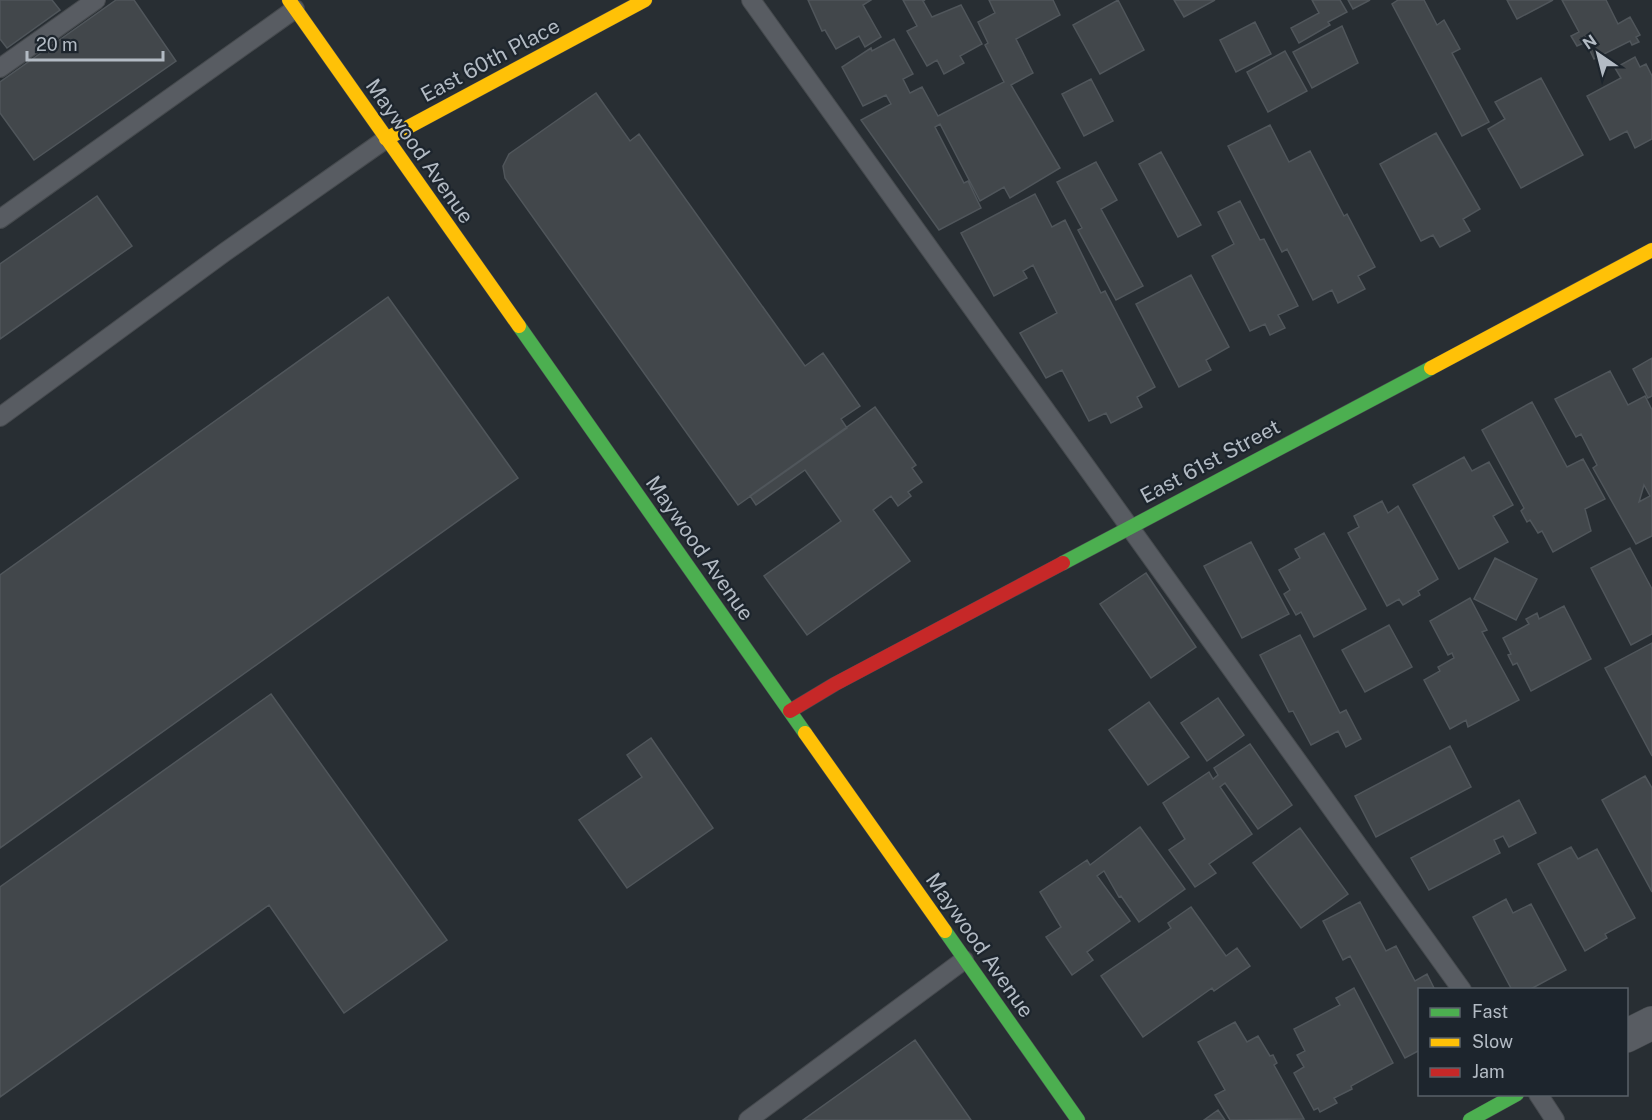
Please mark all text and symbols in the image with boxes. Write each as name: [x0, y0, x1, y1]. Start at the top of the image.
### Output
street label: East 60th Place: [416, 13, 564, 107]
scale bar: [27, 24, 164, 62]
north arrow: [1568, 24, 1628, 84]
text: N: [1579, 31, 1600, 53]
text: 20 m: [36, 34, 78, 55]
street label: Maywood Avenue: [361, 74, 479, 228]
street label: East 61st Street: [1136, 414, 1284, 508]
street label: Maywood Avenue: [641, 471, 759, 625]
street label: Maywood Avenue: [921, 868, 1039, 1022]
legend: [1418, 988, 1628, 1096]
text: Fast: [1472, 1001, 1508, 1022]
text: Slow: [1472, 1031, 1513, 1052]
text: Jam: [1472, 1061, 1505, 1082]

